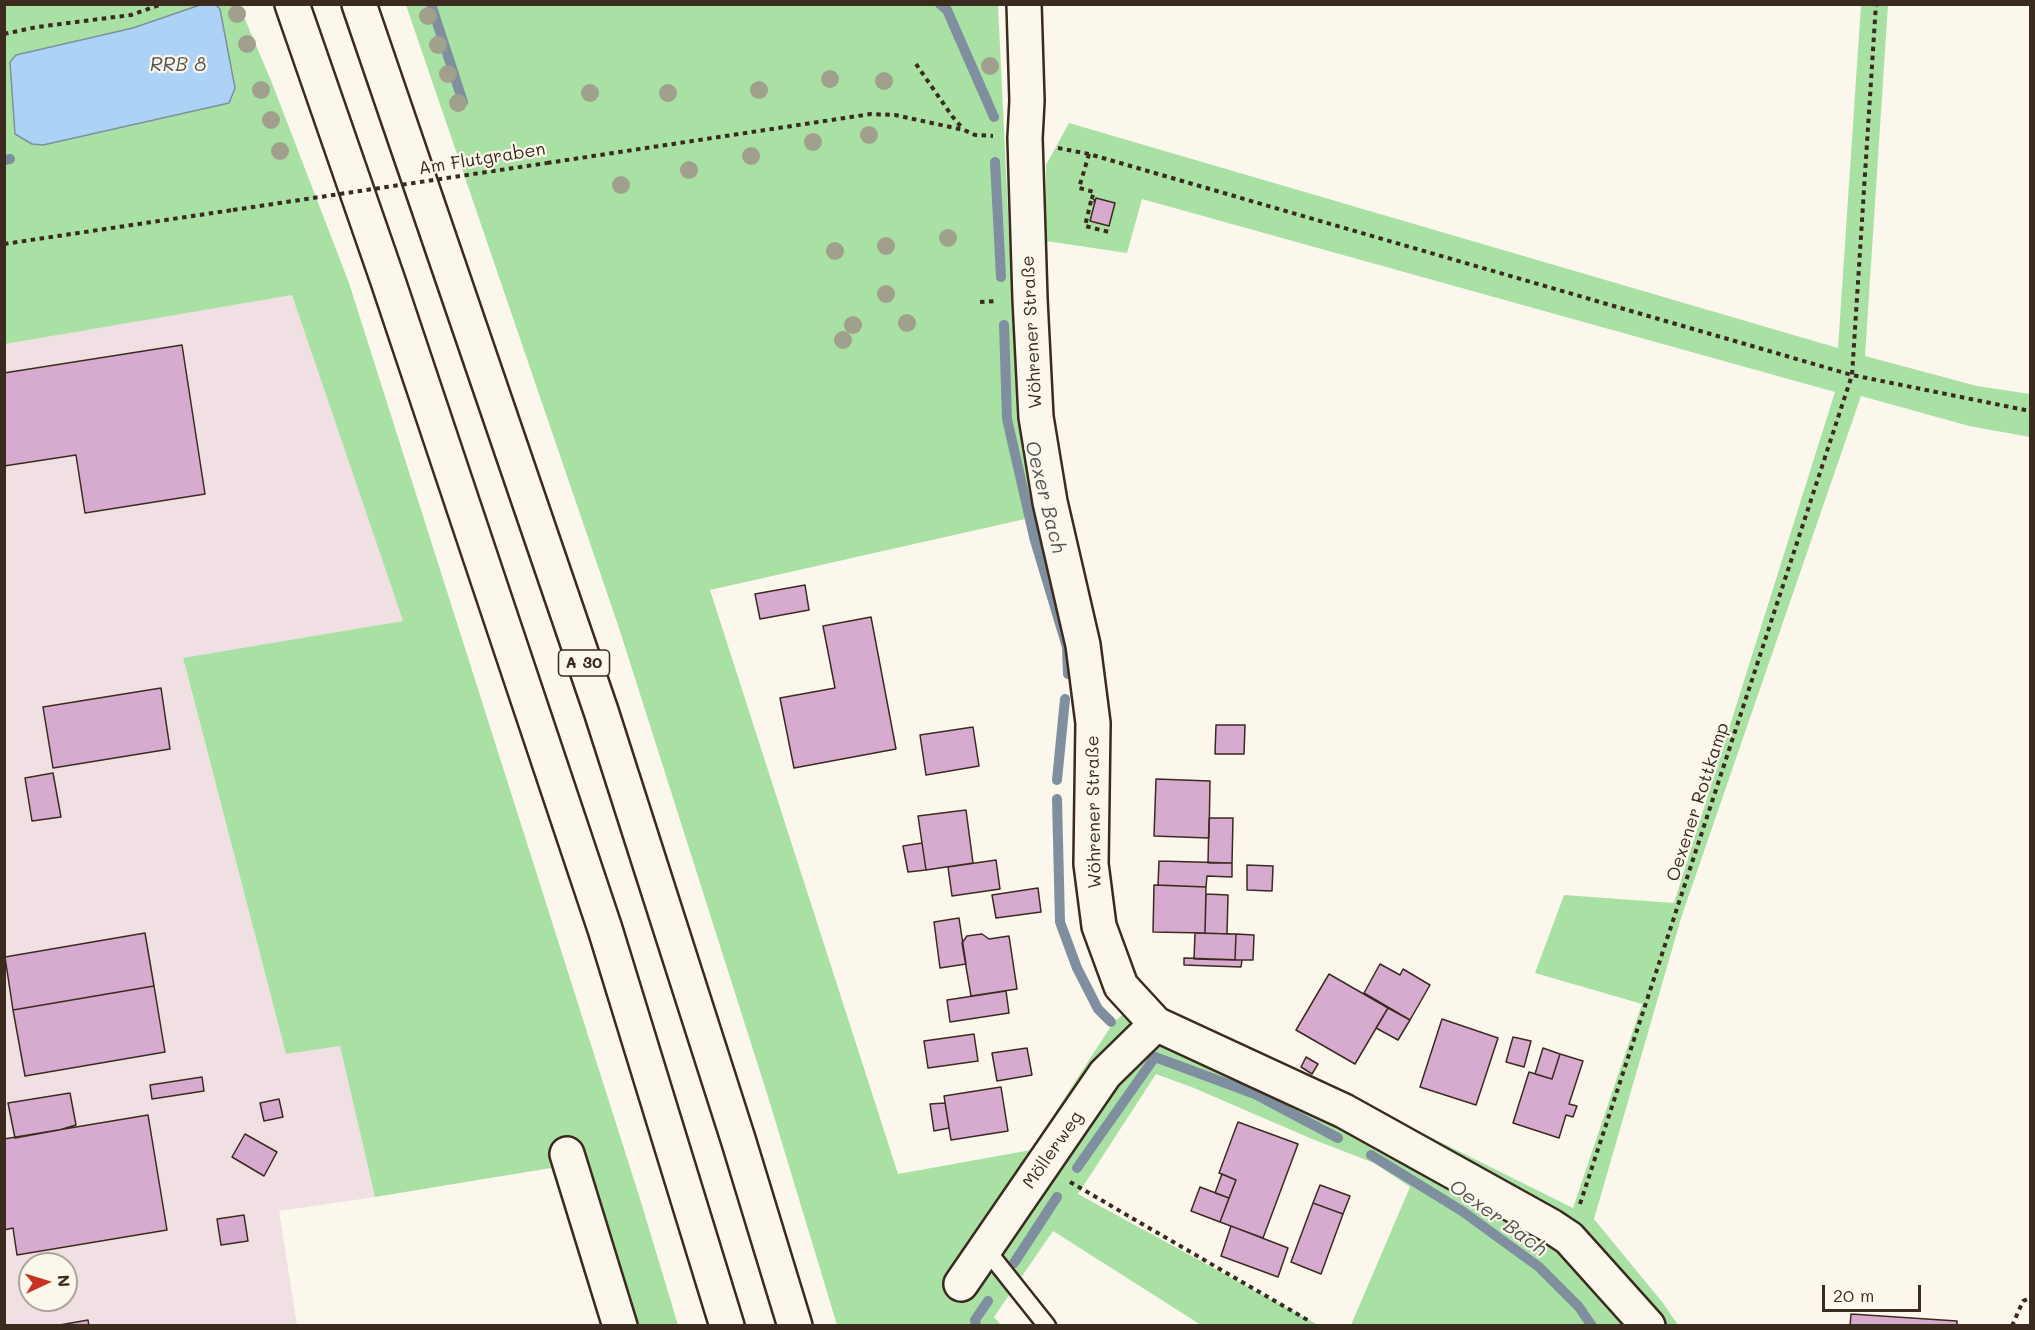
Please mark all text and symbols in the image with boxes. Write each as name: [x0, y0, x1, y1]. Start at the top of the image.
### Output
water label: RRB 8: [150, 53, 206, 77]
street label: Am Flutgraben: [417, 138, 547, 180]
street label: Wöhrener Straße: [1017, 255, 1047, 409]
water label: Oexer Bach: [1019, 438, 1071, 556]
road number: A 30: [558, 650, 610, 676]
street label: Oexener Rottkamp: [1662, 720, 1734, 884]
street label: Wöhrener Straße: [1082, 735, 1106, 889]
street label: Möllerweg: [1018, 1107, 1088, 1193]
water label: Oexer Bach: [1444, 1174, 1552, 1262]
north arrow: [18, 1252, 78, 1312]
scale bar: [1825, 1273, 1924, 1311]
text: N: [54, 1274, 75, 1288]
text: 20 m: [1833, 1283, 1874, 1307]

